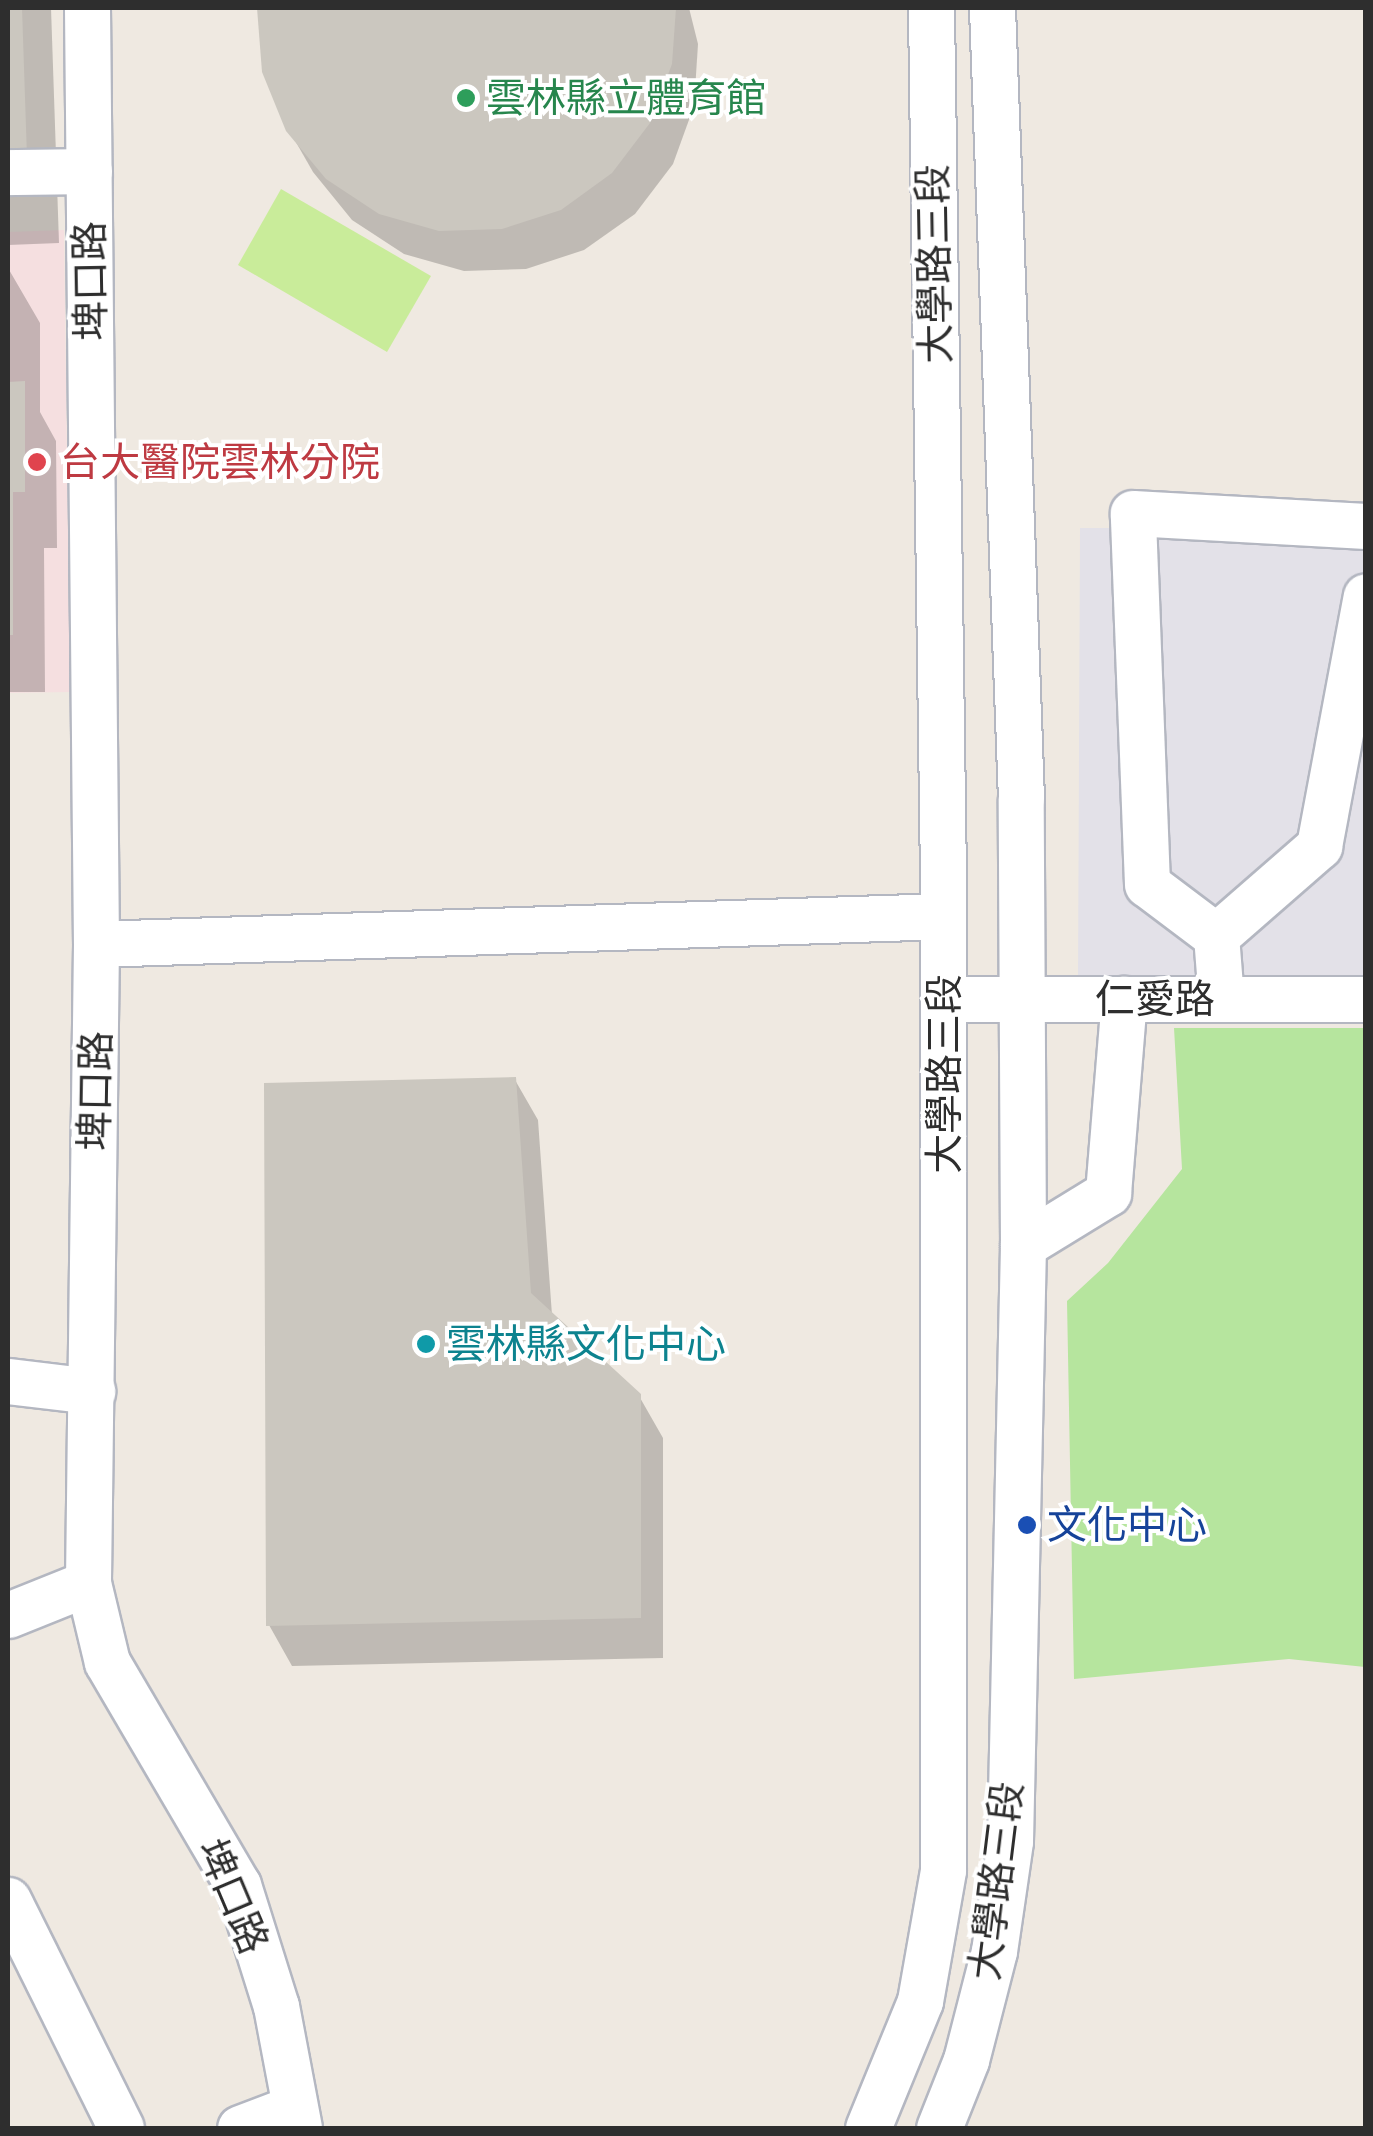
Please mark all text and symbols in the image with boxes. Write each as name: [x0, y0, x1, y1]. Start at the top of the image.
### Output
place label: 雲林縣立體育館: [486, 74, 766, 122]
marker: 雲林縣立體育館: [455, 87, 477, 109]
street label: 大學路三段: [908, 164, 960, 364]
street label: 埤口路: [65, 221, 115, 341]
place label: 台大醫院雲林分院: [60, 438, 380, 486]
marker: 台大醫院雲林分院: [24, 449, 50, 475]
street label: 大學路三段: [920, 974, 968, 1174]
street label: 仁愛路: [1095, 975, 1215, 1023]
street label: 埤口路: [70, 1031, 120, 1151]
place label: 雲林縣文化中心: [446, 1320, 726, 1368]
marker: 雲林縣文化中心: [415, 1333, 437, 1355]
place label: 文化中心: [1047, 1501, 1207, 1549]
marker: 文化中心: [1016, 1514, 1038, 1536]
street label: 大學路三段: [960, 1779, 1032, 1983]
street label: 埤口路: [187, 1831, 279, 1961]

